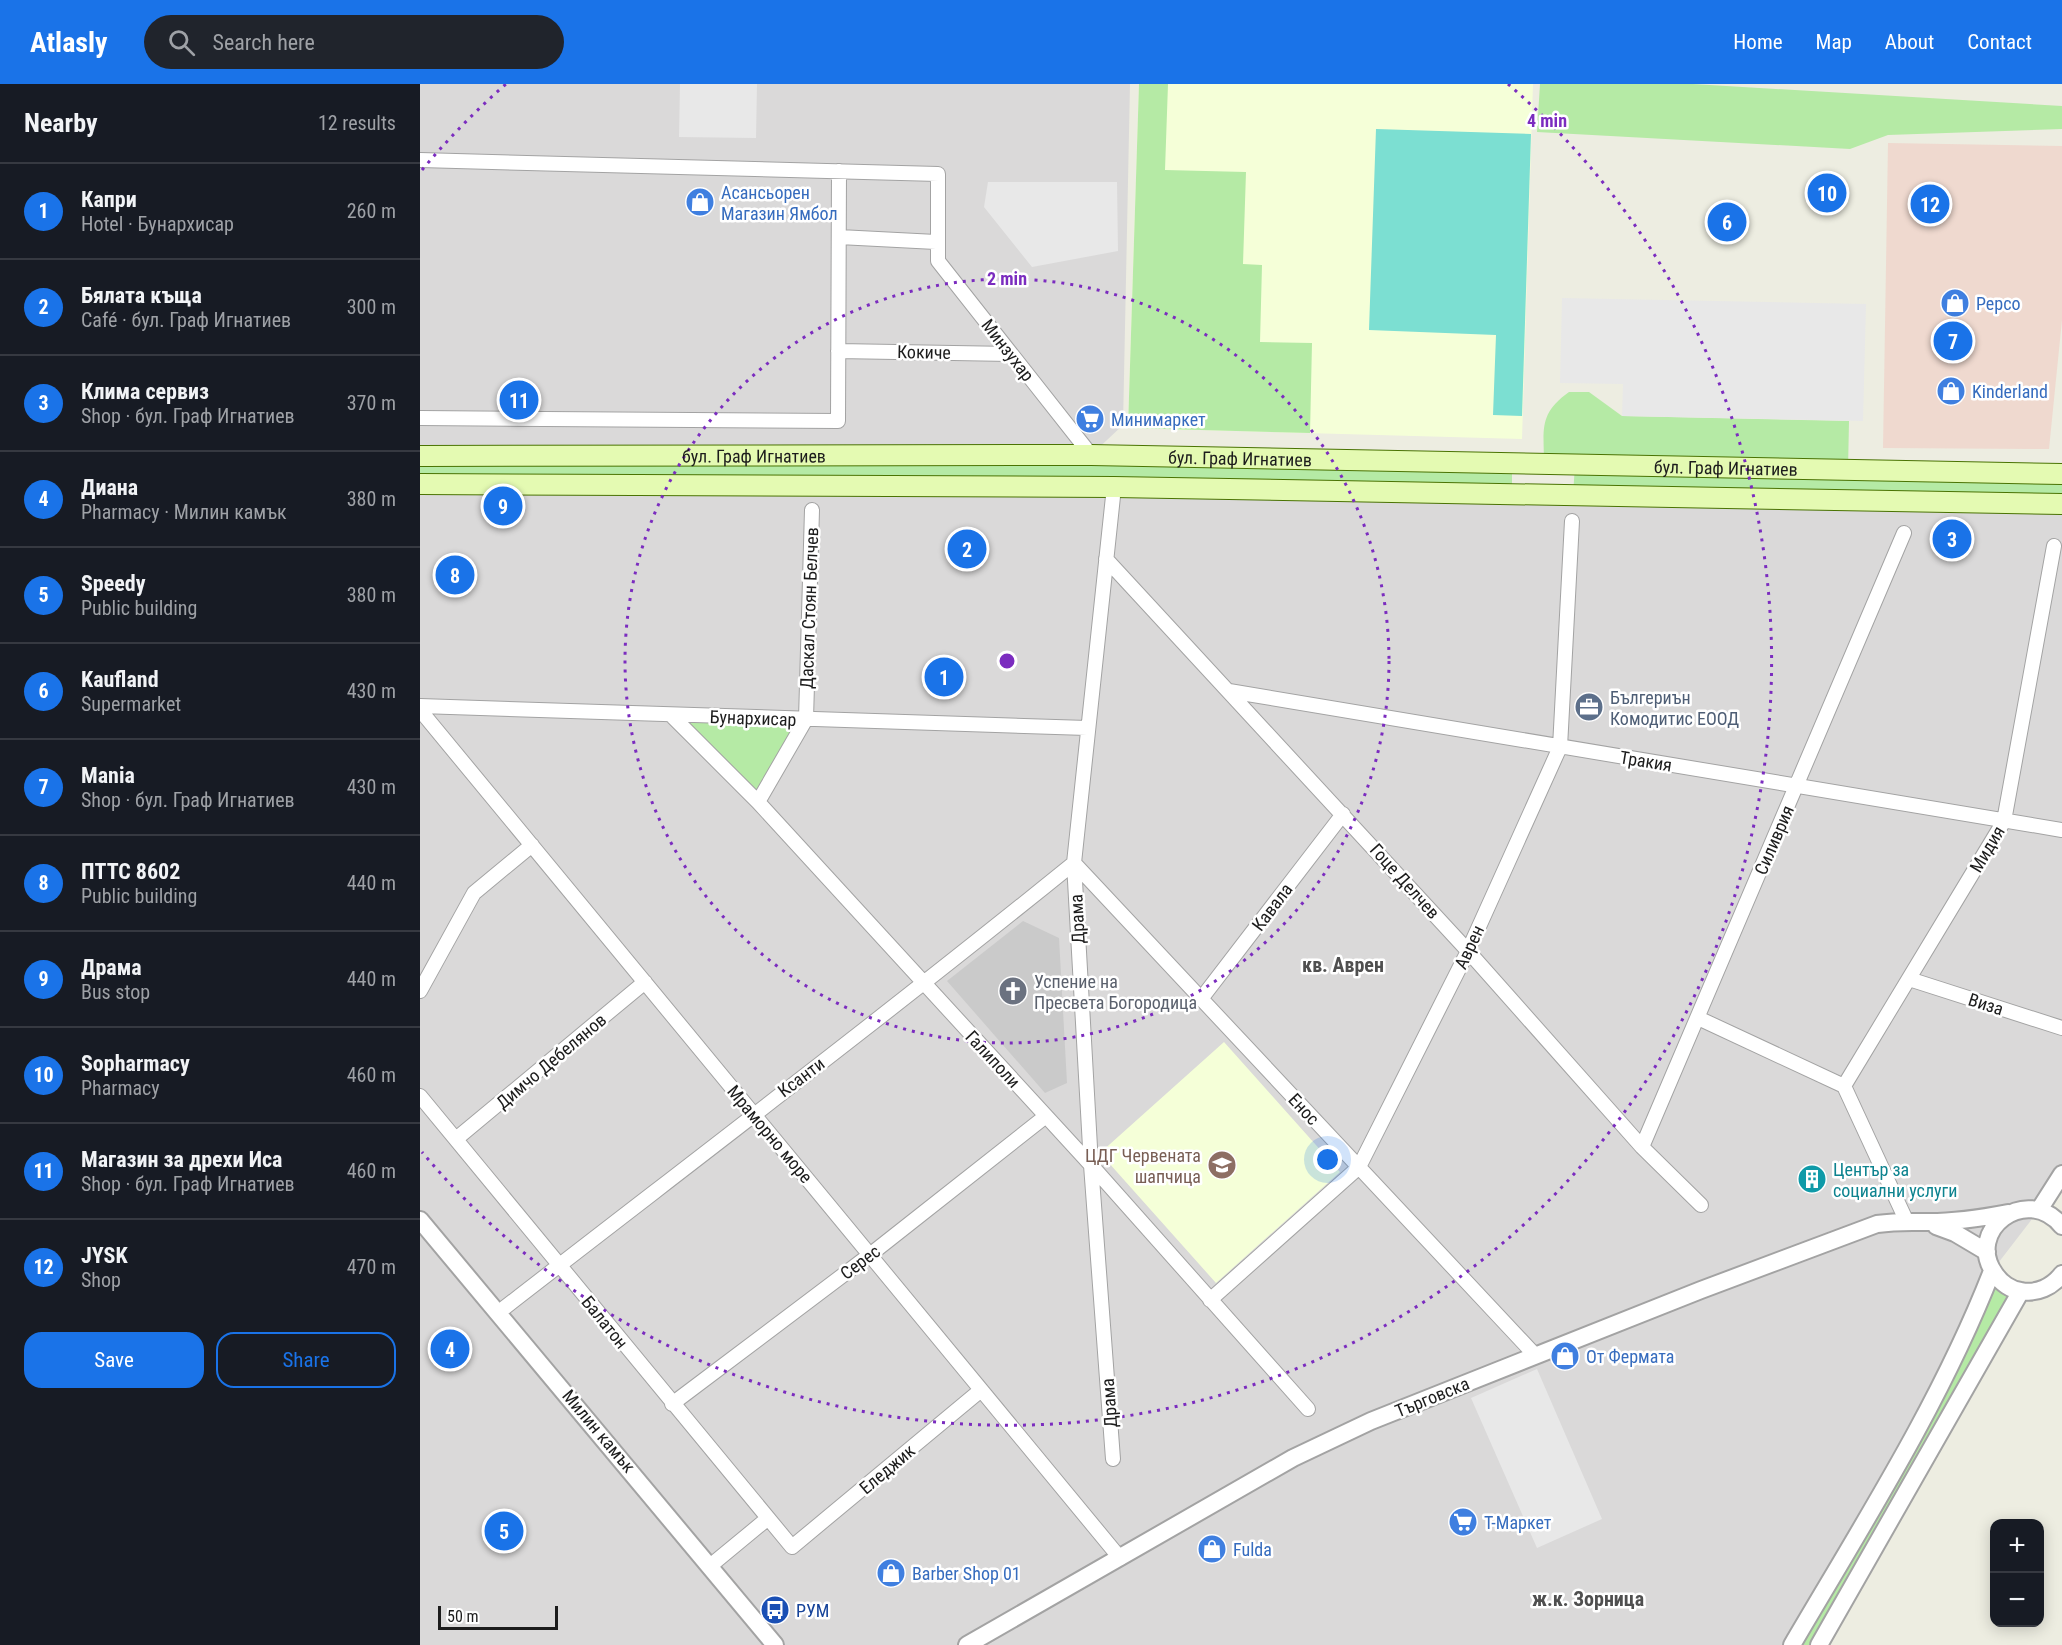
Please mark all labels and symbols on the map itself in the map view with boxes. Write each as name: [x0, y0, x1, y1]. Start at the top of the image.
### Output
text: 4 min: [1527, 110, 1567, 131]
pin: 10: [1808, 170, 1846, 216]
place label: Асансьорен Магазин Ямбол: [721, 182, 838, 224]
pin: 12: [1910, 182, 1950, 226]
shop icon: Асансьорен Магазин Ямбол: [684, 186, 716, 218]
pin: 6: [1708, 200, 1746, 244]
text: 2 min: [987, 268, 1027, 289]
shop icon: Pepco: [1939, 287, 1971, 319]
place label: Pepco: [1976, 293, 2021, 314]
street label: Минзухар: [977, 315, 1039, 385]
pin: 7: [1934, 318, 1972, 364]
street label: Кокиче: [897, 341, 951, 363]
shop icon: Kinderland: [1935, 375, 1967, 407]
pin: 11: [500, 378, 538, 422]
place label: Kinderland: [1972, 381, 2048, 402]
supermarket icon: Минимаркет: [1074, 403, 1106, 435]
place label: Минимаркет: [1111, 409, 1206, 430]
street label: бул. Граф Игнатиев: [682, 445, 826, 466]
street label: бул. Граф Игнатиев: [1168, 446, 1312, 470]
street label: бул. Граф Игнатиев: [1654, 456, 1798, 479]
pin: 9: [484, 484, 523, 528]
pin: 3: [1932, 516, 1972, 562]
pin: 2: [948, 526, 986, 572]
street label: Даскал Стоян Белчев: [796, 527, 822, 689]
pin: 8: [435, 552, 474, 598]
centre of rings: [997, 651, 1017, 671]
pin: 1: [924, 654, 964, 700]
place label: Бългериън Комодитис ЕООД: [1610, 687, 1739, 729]
office icon: Бългериън Комодитис ЕООД: [1573, 691, 1605, 723]
street label: Бунархисар: [709, 706, 797, 730]
street label: Тракия: [1618, 747, 1674, 775]
street label: Силиврия: [1750, 802, 1798, 878]
street label: Мидия: [1965, 822, 2009, 876]
street label: Гоце Делчев: [1366, 839, 1444, 923]
street label: Кавала: [1247, 879, 1297, 935]
street label: Драма: [1065, 894, 1089, 944]
street label: Аврен: [1450, 922, 1488, 972]
district label: кв. Аврен: [1302, 953, 1384, 977]
place label: Успение на Пресвета Богородица: [1034, 971, 1197, 1013]
church icon: Успение на Пресвета Богородица: [997, 975, 1029, 1007]
street label: Виза: [1966, 989, 2006, 1019]
street label: Димчо Дебелянов: [492, 1009, 610, 1113]
street label: Галиполи: [961, 1026, 1025, 1092]
street label: Ксанти: [774, 1053, 828, 1101]
street label: Мраморно море: [723, 1081, 817, 1187]
street label: Енос: [1284, 1089, 1324, 1129]
place label: ЦДГ Червената шапчица: [1085, 1145, 1201, 1187]
your location: [1313, 1145, 1342, 1174]
school or university icon: ЦДГ Червената шапчица: [1206, 1149, 1238, 1181]
place label: Център за социални услуги: [1833, 1159, 1957, 1201]
building icon: Център за социални услуги: [1796, 1163, 1828, 1195]
street label: Серес: [836, 1240, 884, 1284]
street label: Балатон: [577, 1291, 633, 1353]
pin: 4: [430, 1326, 470, 1372]
shop icon: От Фермата: [1549, 1340, 1581, 1372]
place label: От Фермата: [1586, 1346, 1674, 1367]
street label: Търговска: [1392, 1373, 1472, 1421]
street label: Драма: [1097, 1378, 1121, 1428]
street label: Милин камък: [558, 1385, 640, 1477]
street label: Еледжик: [855, 1440, 919, 1498]
supermarket icon: Т-Маркет: [1447, 1506, 1479, 1538]
pin: 5: [484, 1508, 524, 1554]
place label: Т-Маркет: [1484, 1512, 1552, 1533]
shop icon: Fulda: [1196, 1533, 1228, 1565]
place label: Fulda: [1233, 1539, 1272, 1560]
shop icon: Barber Shop 01: [875, 1557, 907, 1589]
place label: Barber Shop 01: [912, 1563, 1021, 1584]
district label: ж.к. Зорница: [1532, 1587, 1644, 1611]
bus stop icon: РУМ: [759, 1594, 791, 1626]
place label: РУМ: [796, 1600, 829, 1621]
scale bar: [438, 1603, 558, 1630]

